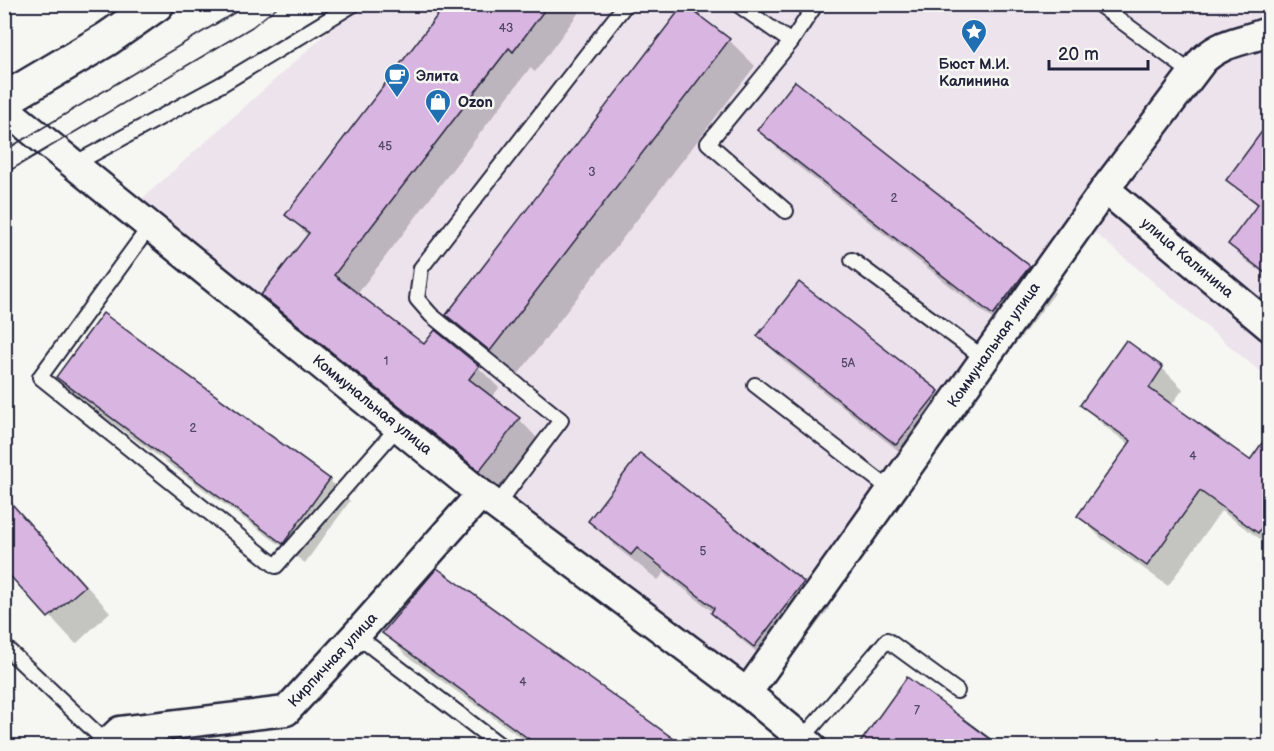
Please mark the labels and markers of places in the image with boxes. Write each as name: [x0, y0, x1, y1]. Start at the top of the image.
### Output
place icon: Бюст М.И. Калинина: [959, 17, 989, 55]
place label: Бюст М.И. Калинина: [939, 55, 1009, 91]
cafe icon: Элита: [382, 61, 412, 99]
place label: Элита: [416, 67, 459, 86]
shop icon: Ozon: [423, 87, 453, 125]
place label: Ozon: [458, 93, 493, 112]

